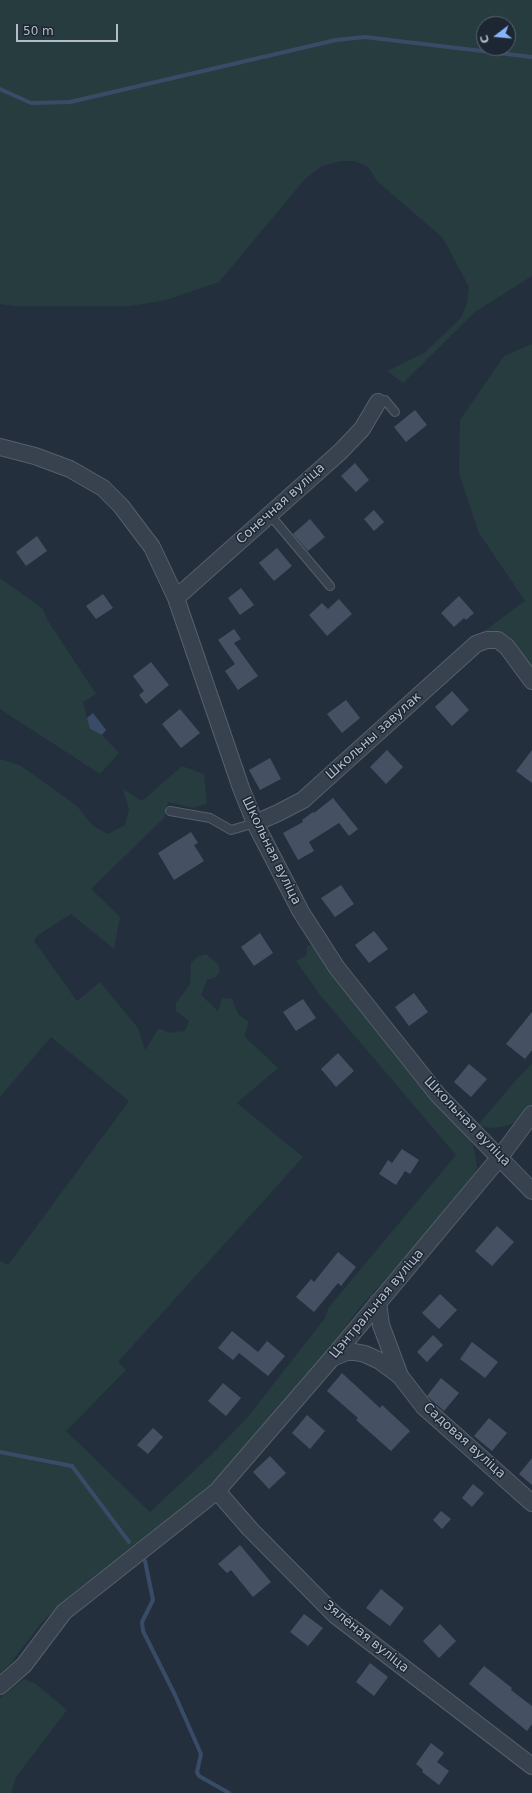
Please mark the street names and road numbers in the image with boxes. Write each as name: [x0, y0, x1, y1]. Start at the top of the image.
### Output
street label: Сонечная вуліца: [234, 460, 328, 548]
street label: Школьны завулак: [323, 689, 425, 783]
street label: Школьная вуліца: [238, 794, 304, 908]
street label: Школьная вуліца: [420, 1074, 514, 1170]
street label: Цэнтральная вуліца: [327, 1246, 427, 1362]
street label: Садовая вуліца: [420, 1400, 508, 1482]
street label: Зялёная вуліца: [320, 1598, 412, 1676]

